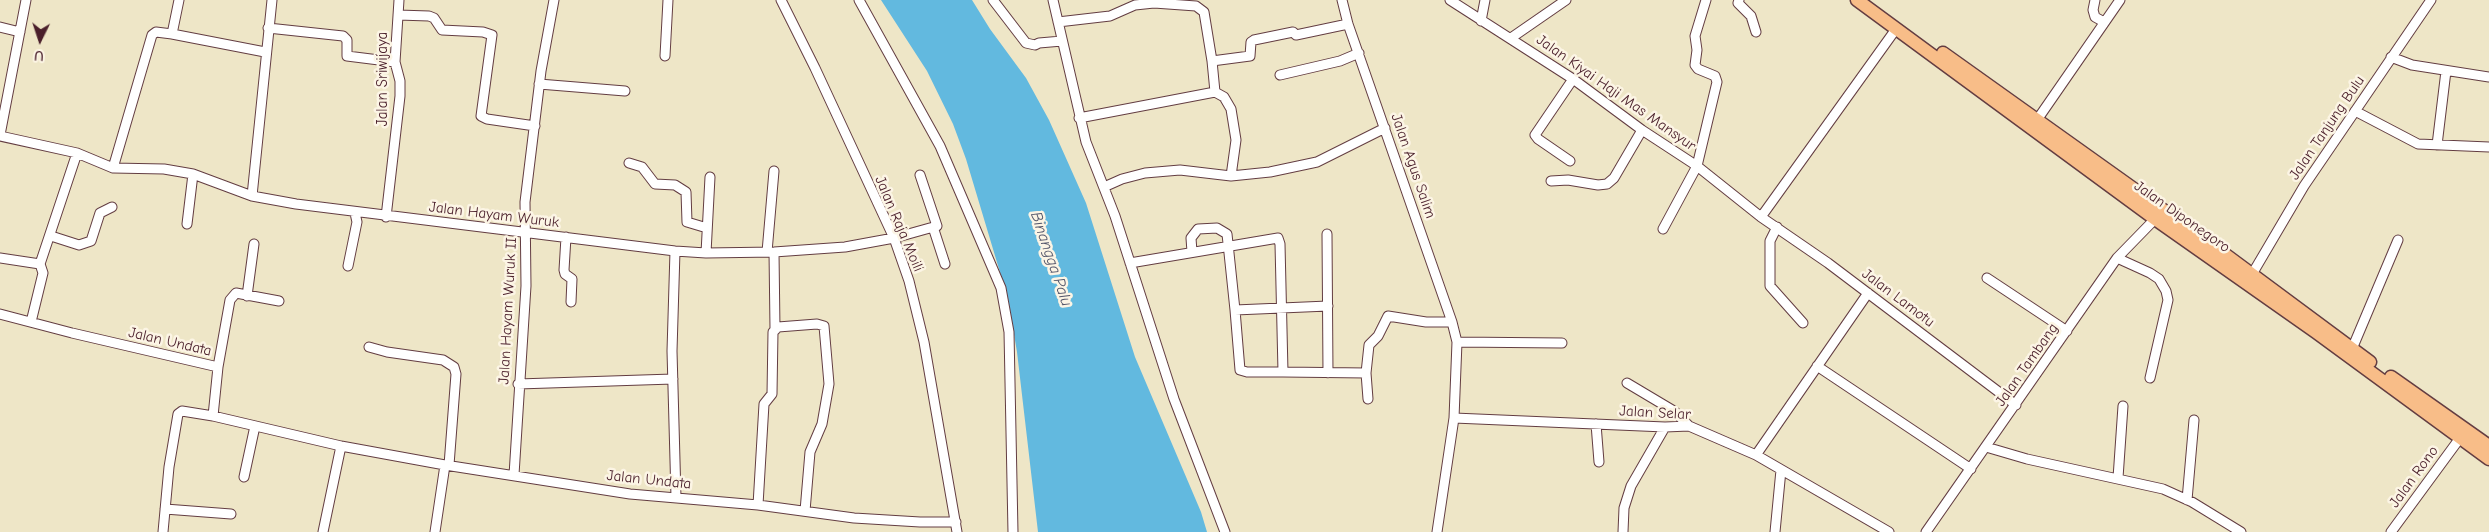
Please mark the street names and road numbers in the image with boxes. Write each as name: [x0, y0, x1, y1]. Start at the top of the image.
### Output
street label: Jalan Kiyai Haji Mas Mansyur: [1533, 31, 1699, 155]
street label: Jalan Sriwijaya: [374, 32, 392, 126]
street label: Jalan Tanjung Bulu: [2285, 72, 2369, 184]
street label: Jalan Agus Salim: [1387, 111, 1439, 221]
street label: Jalan Raja Moili: [871, 173, 927, 275]
street label: Jalan Diponegoro: [2131, 177, 2233, 257]
street label: Jalan Hayam Wuruk: [428, 198, 560, 232]
street label: Jalan Hayam Wuruk II: [495, 237, 521, 385]
street label: Jalan Lamotu: [1858, 265, 1938, 331]
street label: Jalan Tambang: [1992, 320, 2062, 410]
street label: Jalan Undata: [127, 324, 213, 360]
street label: Jalan Selar: [1619, 402, 1691, 424]
street label: Jalan Rono: [2386, 443, 2442, 511]
street label: Jalan Undata: [606, 467, 692, 493]

